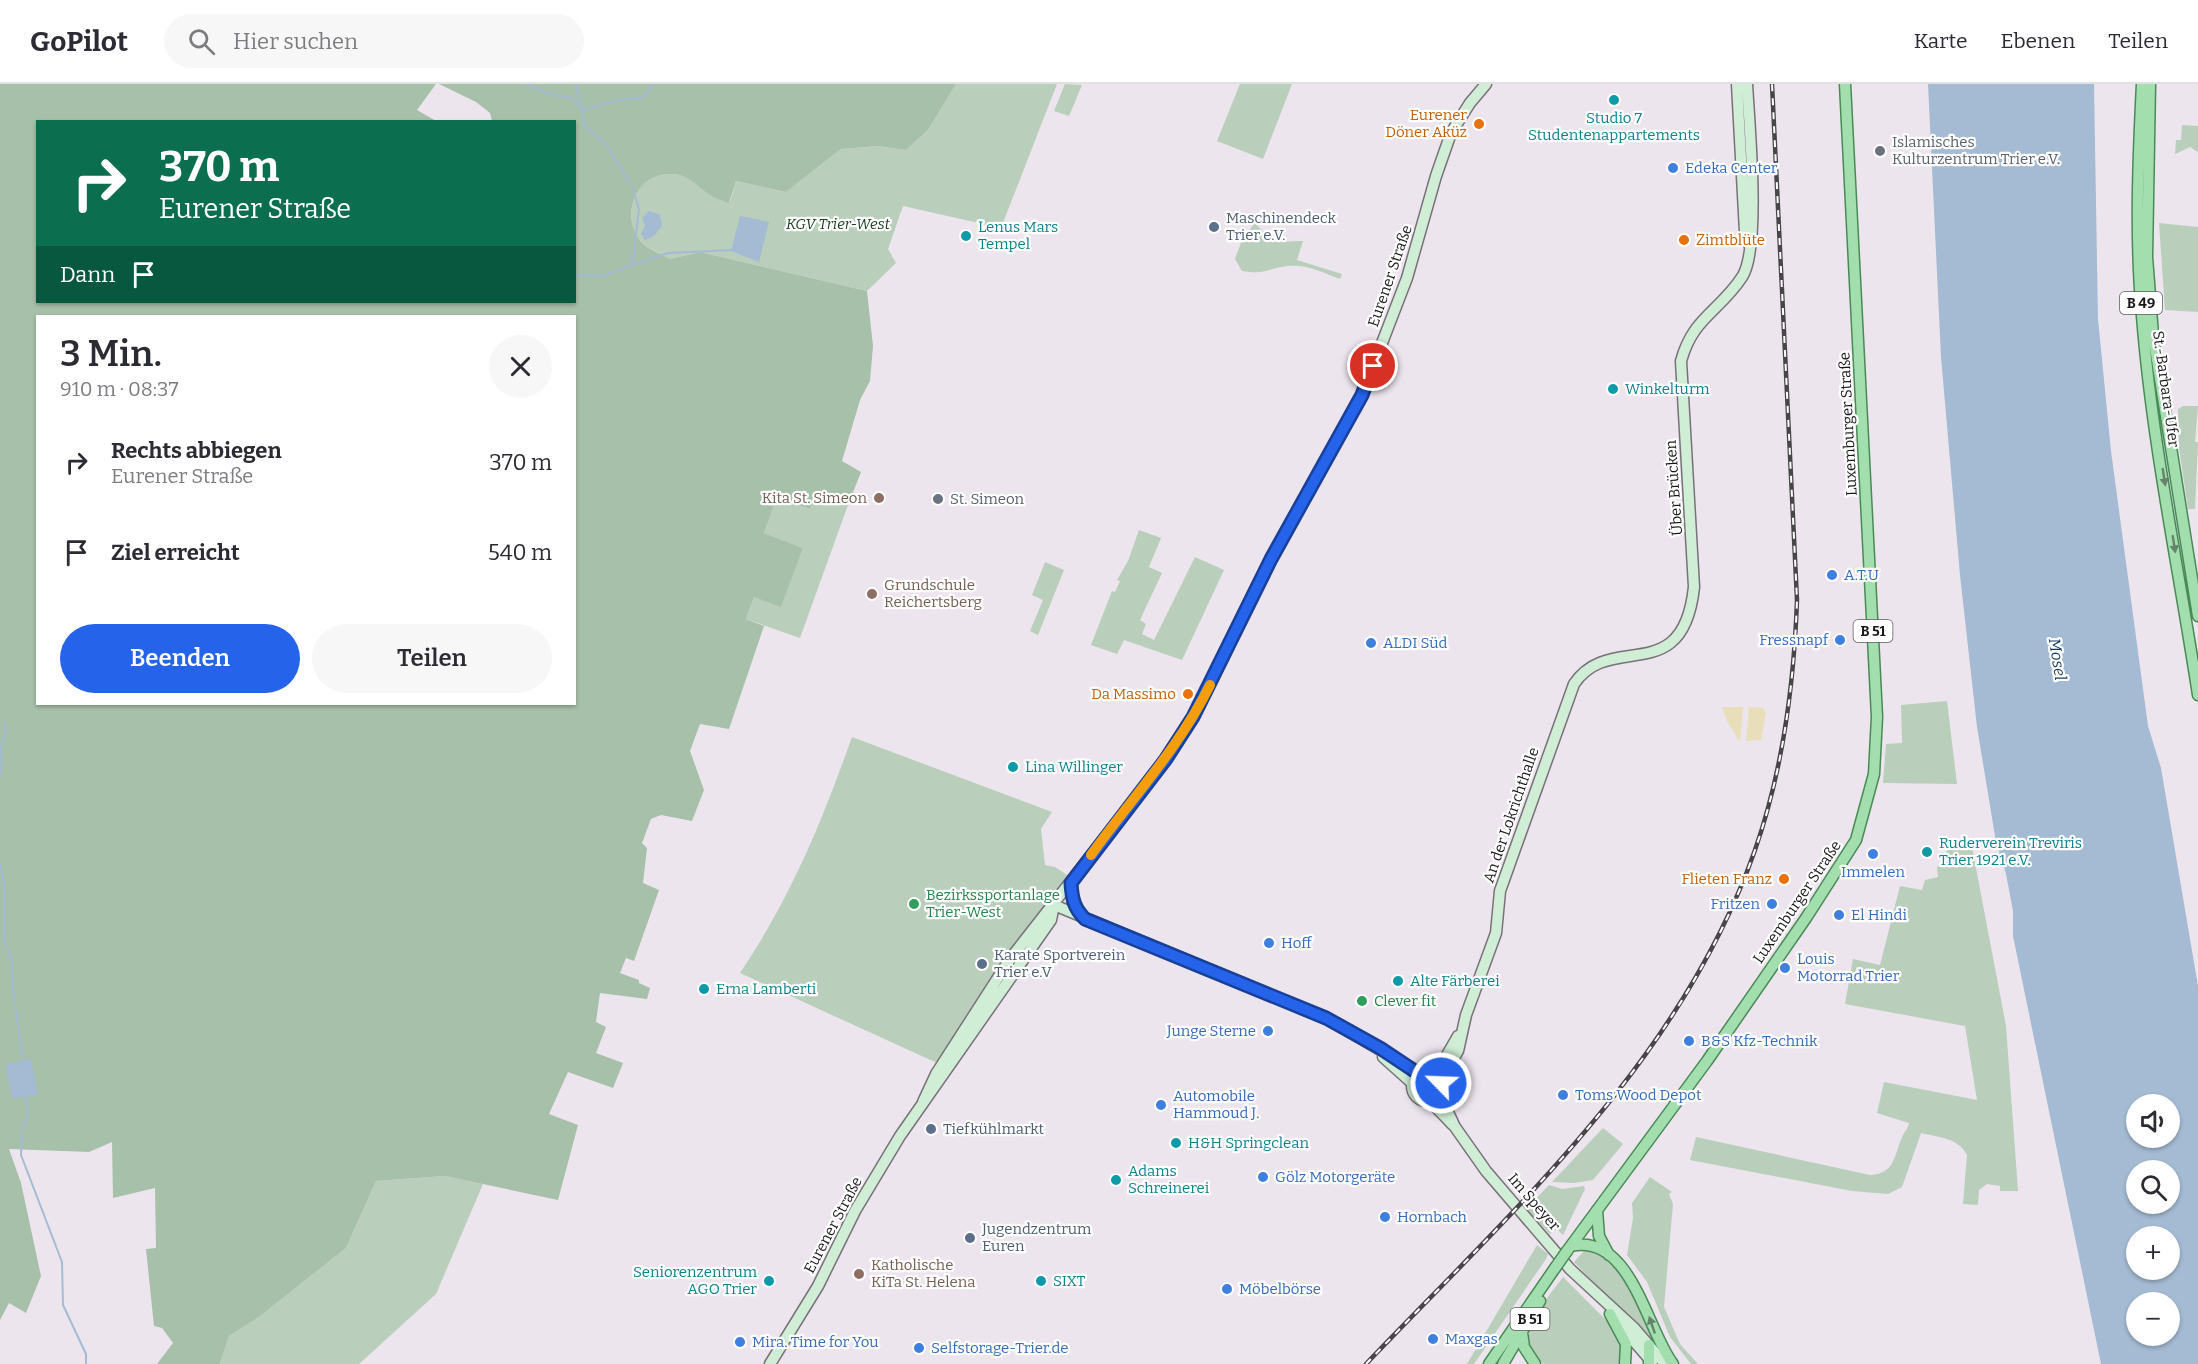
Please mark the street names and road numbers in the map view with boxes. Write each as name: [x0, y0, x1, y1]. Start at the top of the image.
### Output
street label: Eurener Straße: [1364, 223, 1416, 329]
road number: B 49: [2120, 292, 2162, 314]
street label: St.-Barbara-Ufer: [2149, 330, 2183, 449]
street label: Luxemburger Straße: [1835, 351, 1861, 497]
street label: Über Brücken: [1662, 439, 1686, 537]
road number: B 51: [1854, 620, 1892, 642]
street label: An der Lokrichthalle: [1479, 745, 1543, 885]
street label: Luxemburger Straße: [1749, 837, 1845, 967]
street label: Im Speyer: [1504, 1170, 1564, 1235]
street label: Eurener Straße: [800, 1174, 866, 1276]
road number: B 51: [1510, 1308, 1550, 1330]

